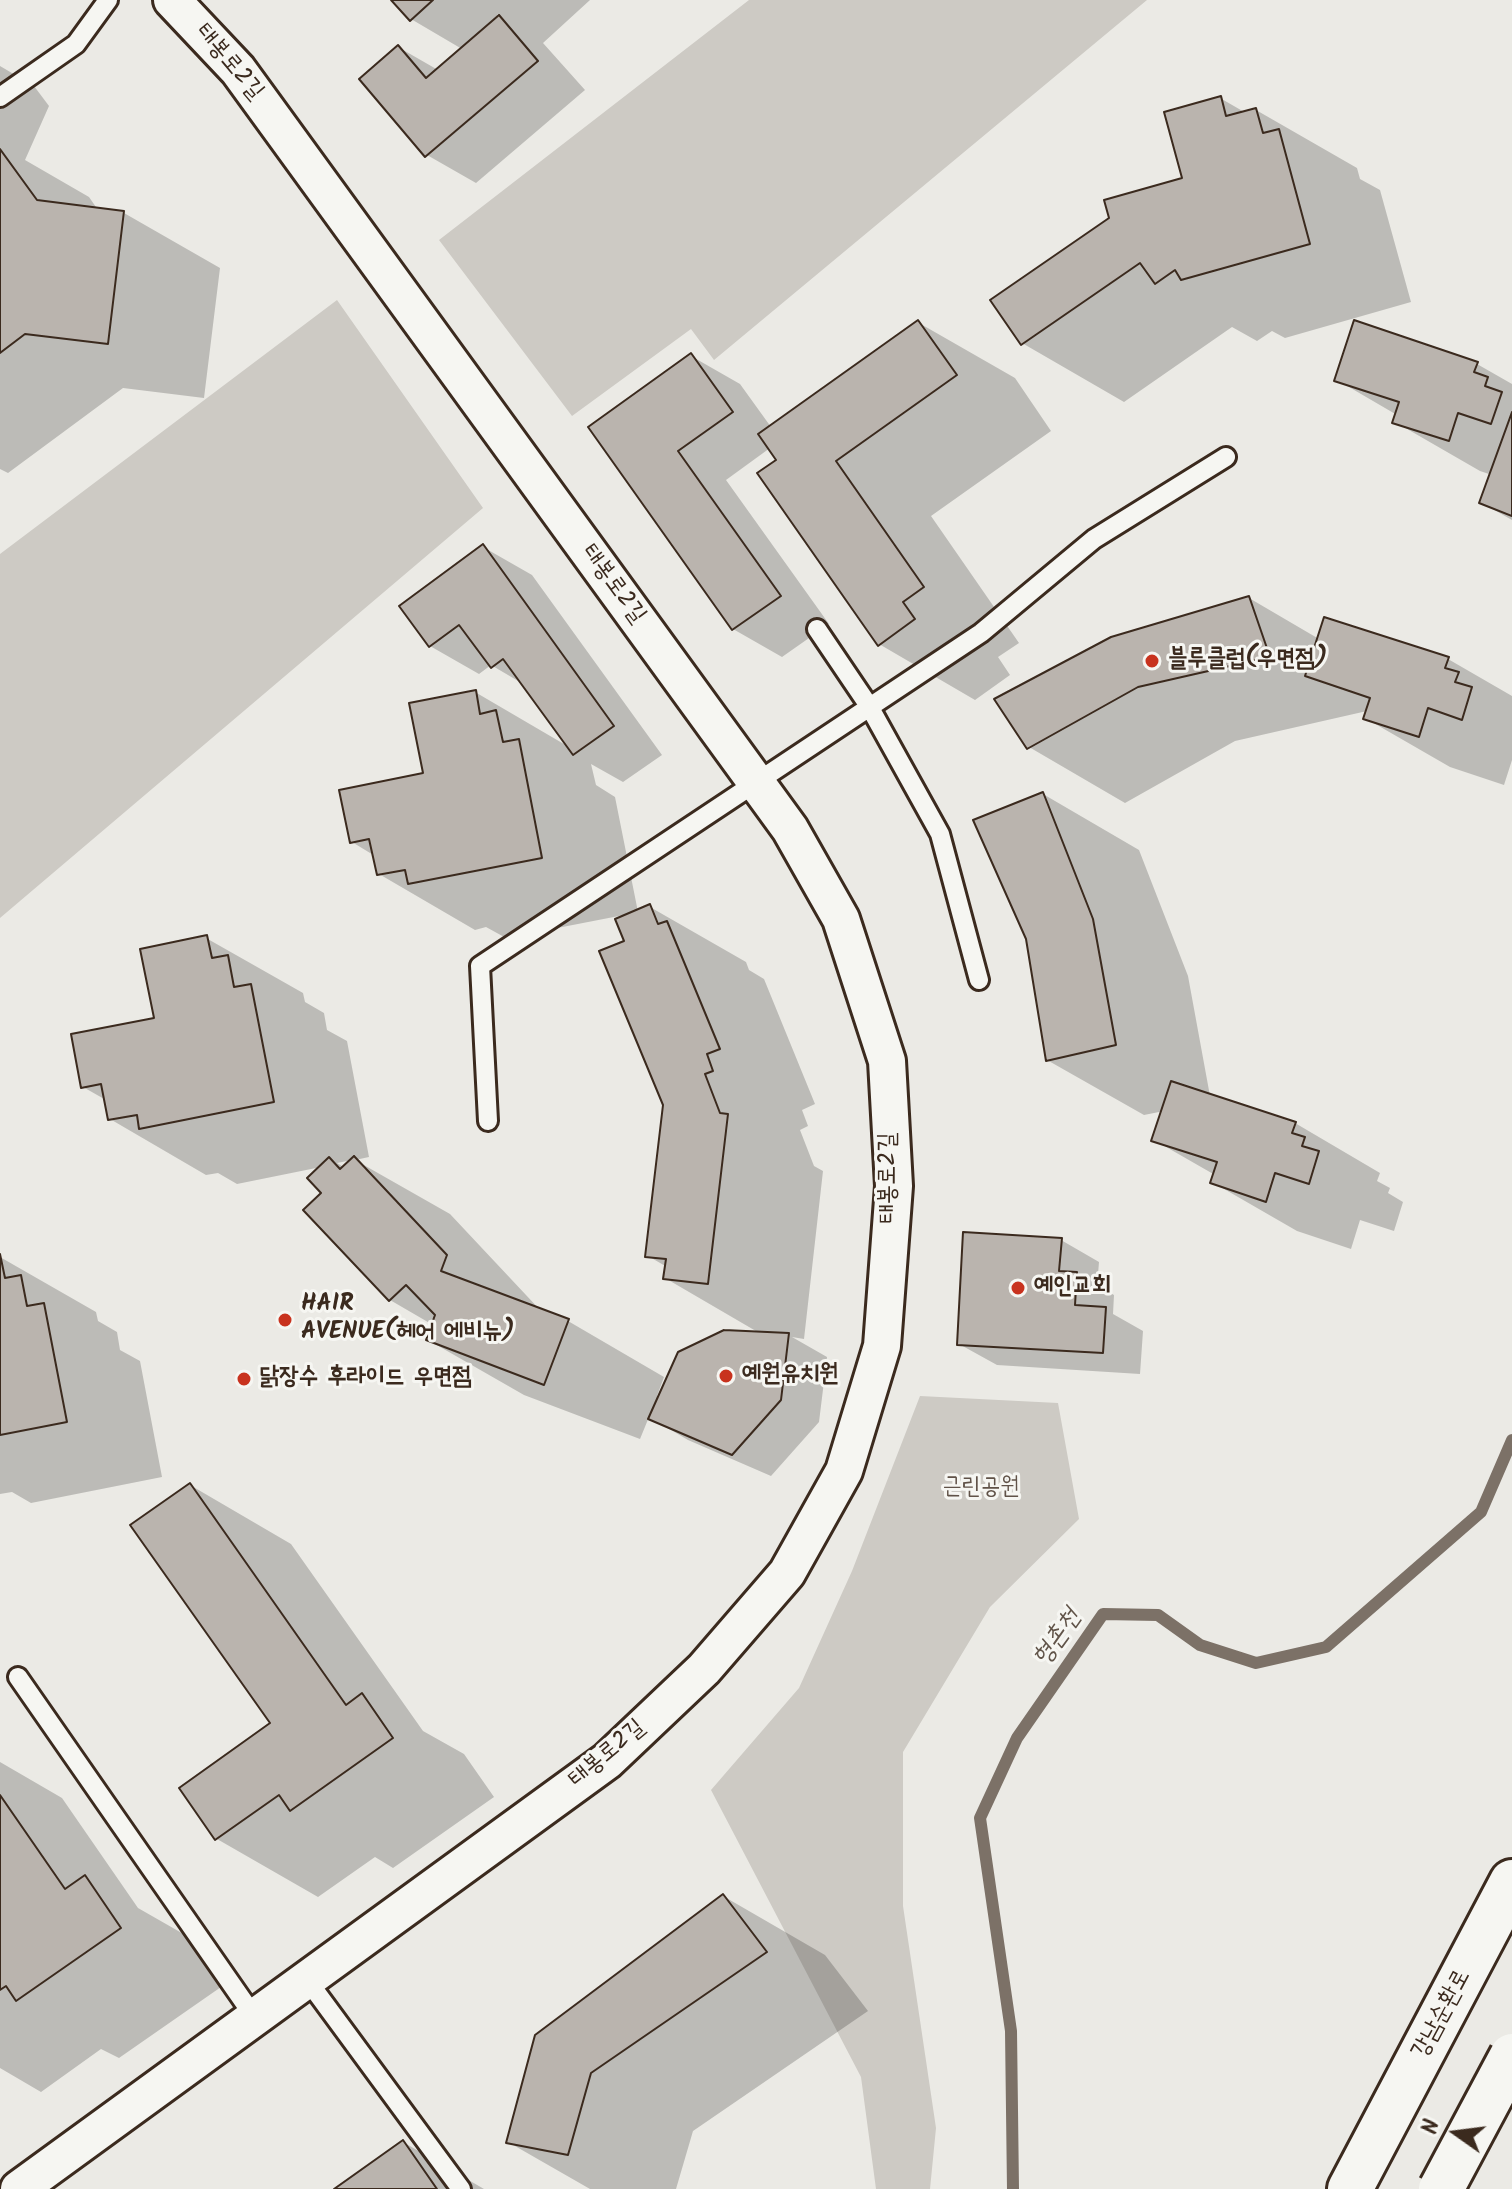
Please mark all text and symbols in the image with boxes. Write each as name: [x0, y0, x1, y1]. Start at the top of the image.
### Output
street label: 태봉로2길: [188, 19, 268, 107]
street label: 태봉로2길: [574, 540, 650, 630]
place label: 블루클럽(우면점): [1168, 647, 1327, 675]
marker: 블루클럽(우면점): [1143, 652, 1161, 670]
street label: 태봉로2길: [876, 1132, 904, 1224]
place label: 예인교회: [1034, 1274, 1111, 1302]
marker: 예인교회: [1009, 1279, 1027, 1297]
place label: HAIR AVENUE(헤어 에비뉴): [301, 1292, 515, 1348]
marker: HAIR AVENUE(헤어 에비뉴): [276, 1311, 294, 1329]
place label: 예원유치원: [742, 1362, 839, 1390]
place label: 닭장수 후라이드 우면점: [260, 1365, 472, 1393]
marker: 예원유치원: [717, 1367, 735, 1385]
marker: 닭장수 후라이드 우면점: [235, 1370, 253, 1388]
park label: 근린공원: [942, 1475, 1020, 1503]
water label: 형촌천: [1028, 1604, 1090, 1674]
street label: 태봉로2길: [564, 1715, 652, 1795]
street label: 강남순환로: [1408, 1966, 1478, 2064]
north arrow: [1416, 2093, 1496, 2173]
text: N: [1414, 2116, 1451, 2138]

